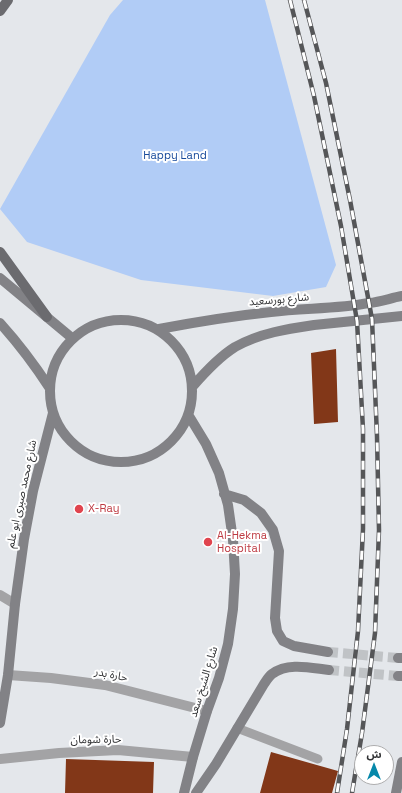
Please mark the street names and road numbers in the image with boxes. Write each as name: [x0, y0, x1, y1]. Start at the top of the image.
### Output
street label: شارع بورسعيد: [248, 291, 310, 309]
street label: شارع محمد صبرى ابو علم: [4, 439, 40, 549]
street label: شارع الشيخ سعد: [187, 645, 221, 719]
street label: حارة بدر: [93, 665, 129, 685]
street label: حارة شومان: [70, 733, 122, 747]

